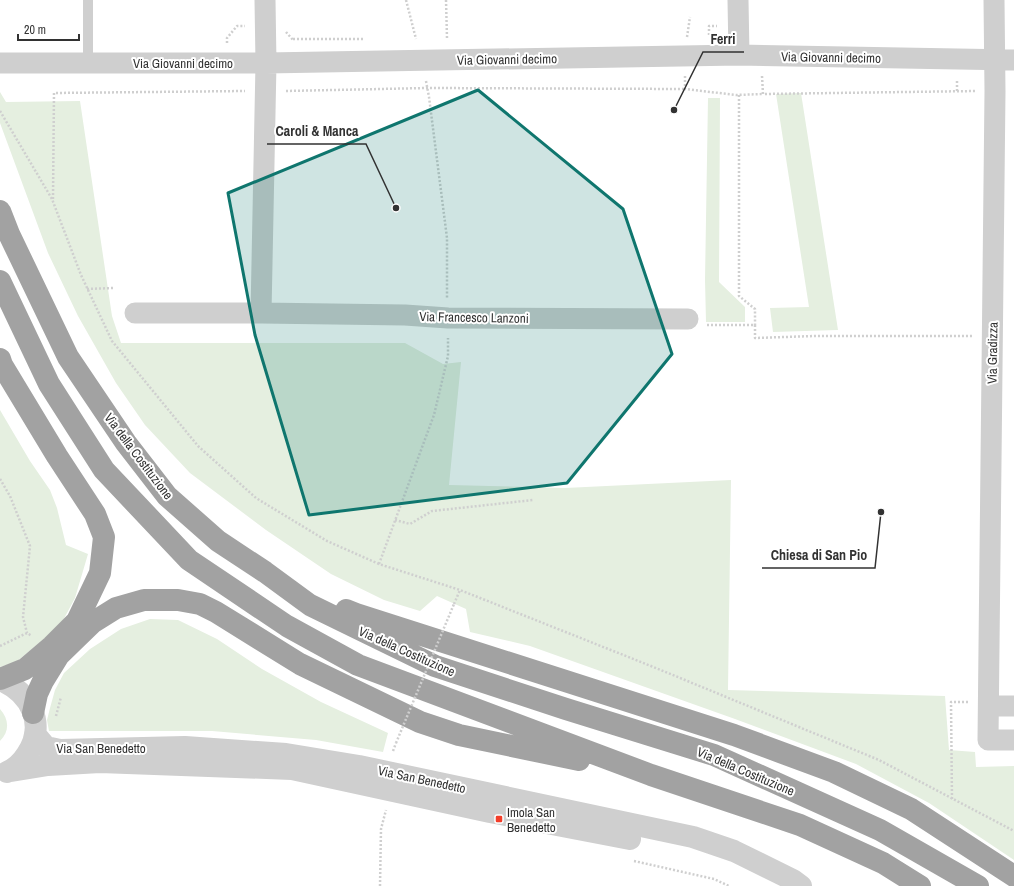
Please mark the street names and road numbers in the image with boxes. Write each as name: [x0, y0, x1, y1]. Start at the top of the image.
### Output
street label: Via Giovanni decimo: [781, 48, 881, 67]
street label: Via Giovanni decimo: [457, 50, 557, 69]
street label: Via Giovanni decimo: [133, 55, 233, 72]
street label: Via Francesco Lanzoni: [419, 308, 529, 327]
street label: Via Gradizza: [983, 322, 1002, 384]
street label: Via della Costituzione: [100, 410, 177, 503]
street label: Via della Costituzione: [356, 623, 458, 680]
street label: Via San Benedetto: [56, 740, 146, 757]
street label: Via della Costituzione: [695, 743, 797, 800]
street label: Via San Benedetto: [376, 762, 467, 797]

